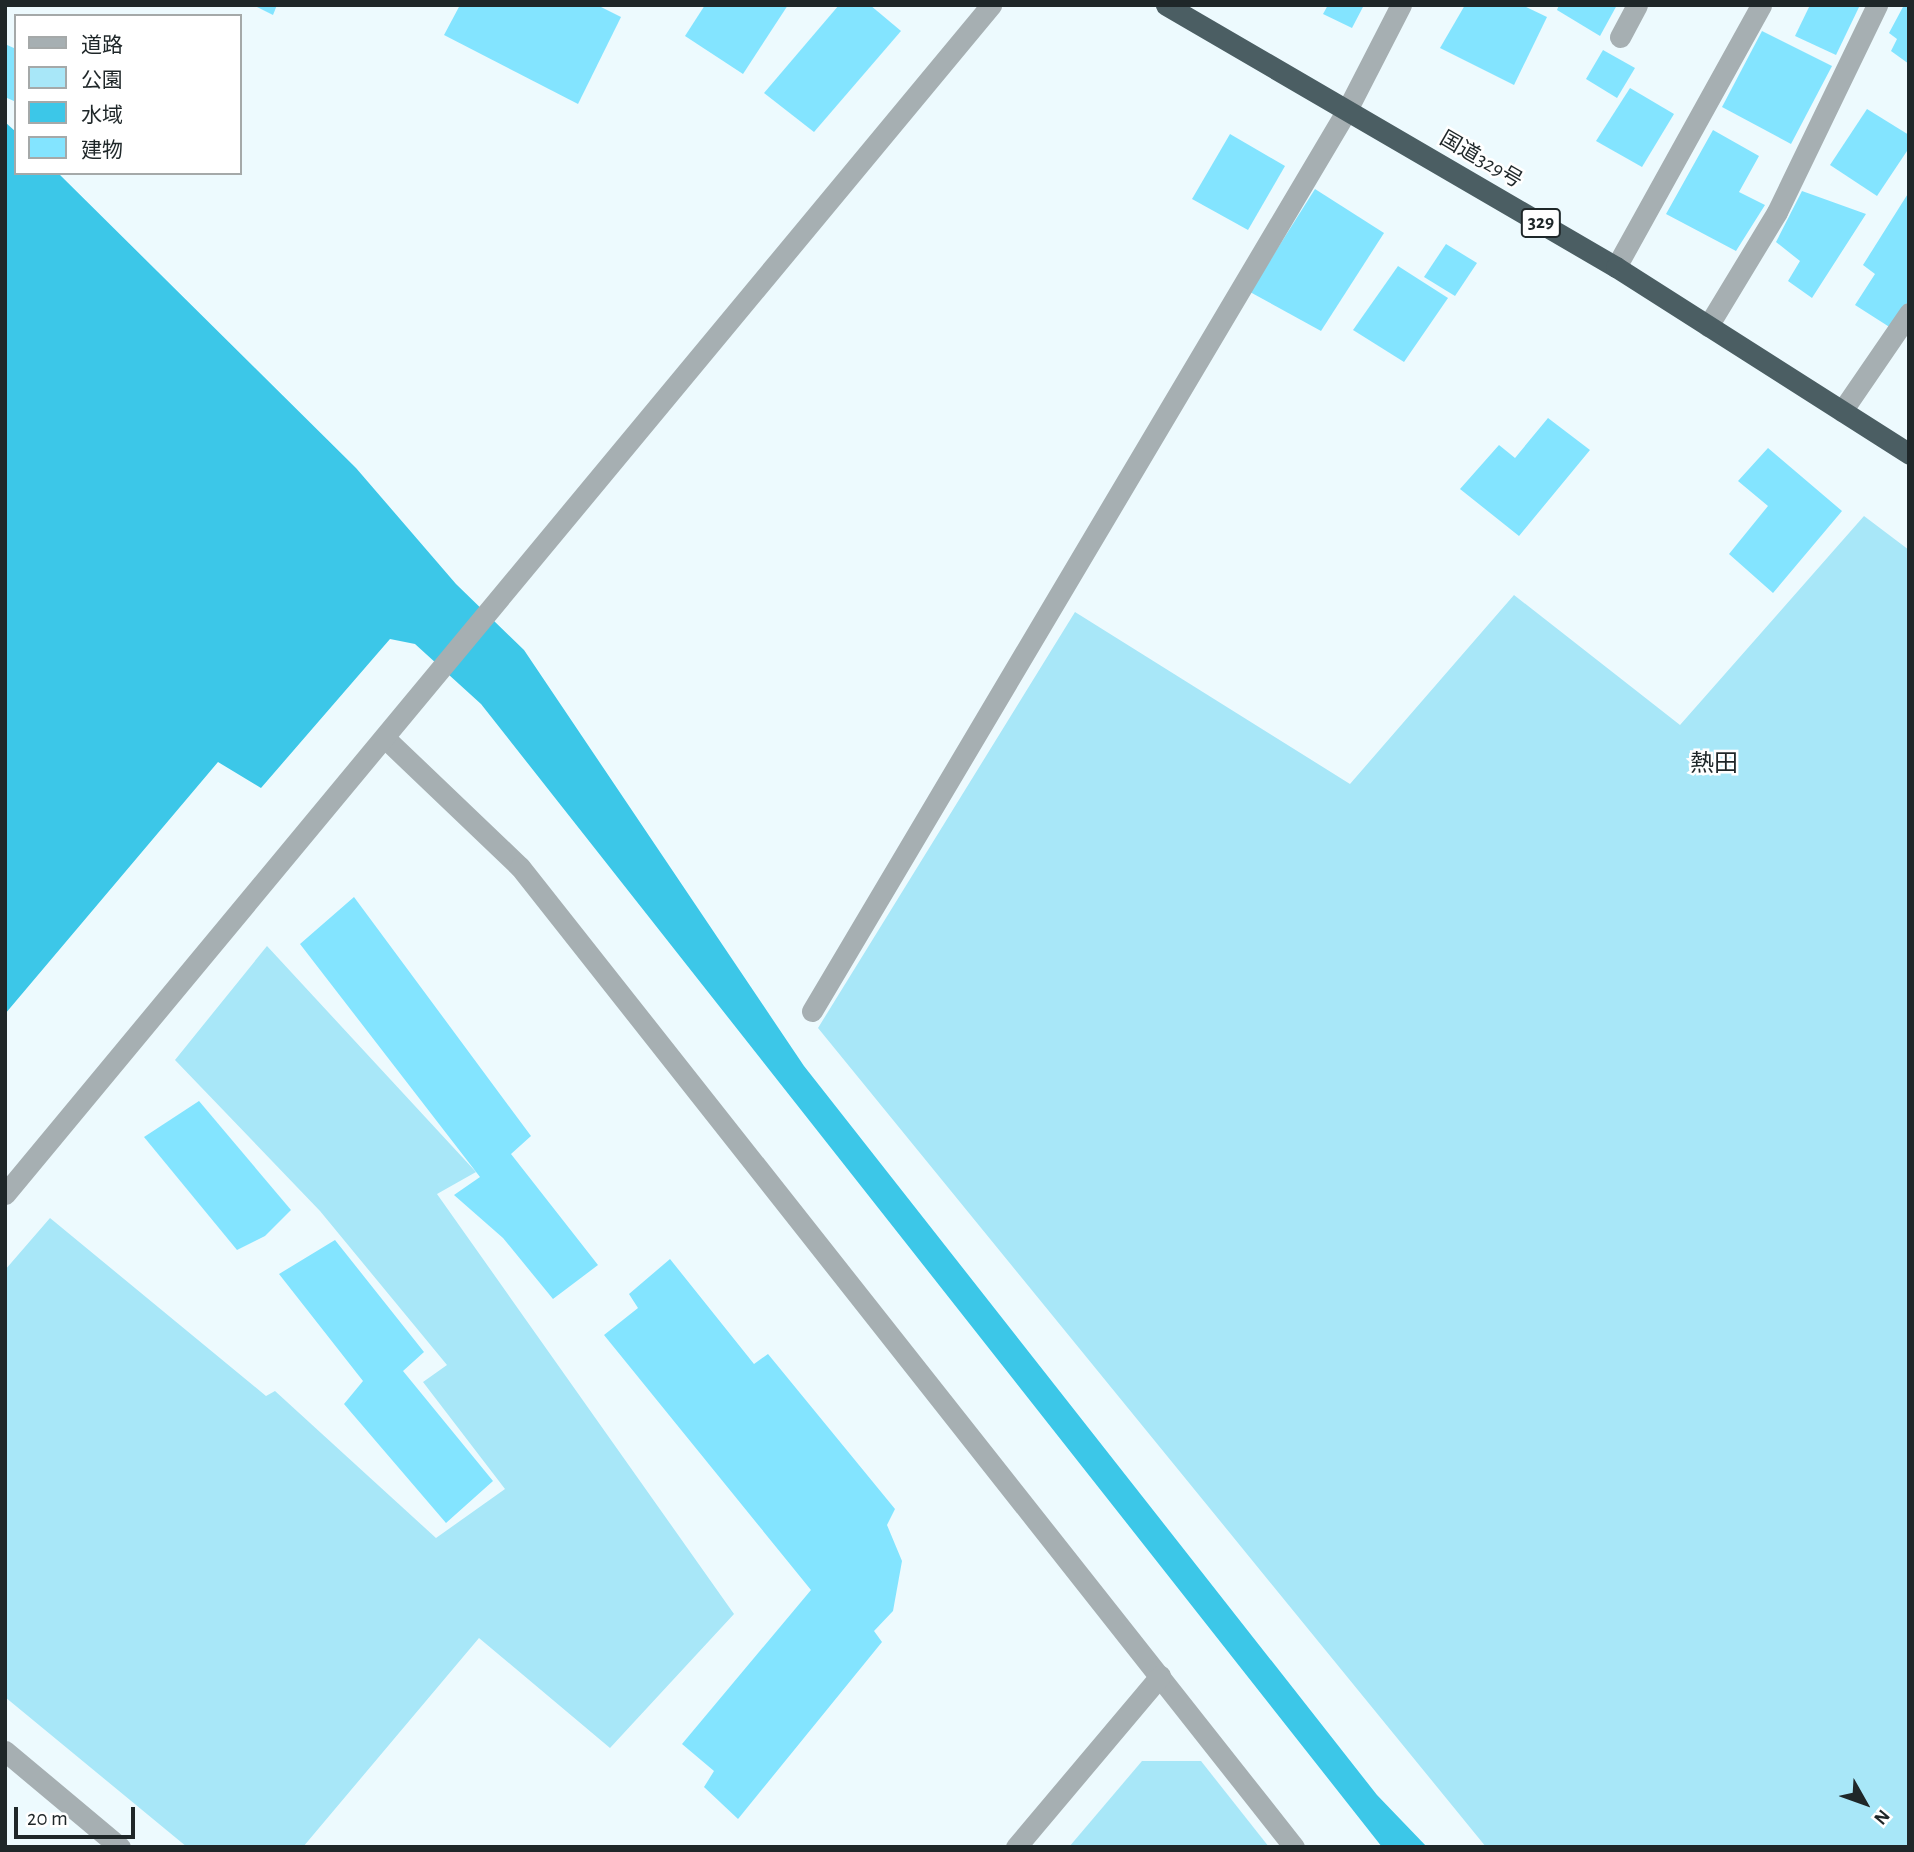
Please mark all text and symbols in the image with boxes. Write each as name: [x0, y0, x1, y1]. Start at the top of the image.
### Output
legend: [14, 14, 242, 175]
text: 道路: [81, 35, 123, 56]
text: 公園: [81, 70, 123, 91]
text: 水域: [81, 105, 123, 126]
street label: 国道329号: [1435, 126, 1527, 194]
text: 建物: [81, 140, 123, 161]
road number: 329: [1520, 208, 1562, 238]
district label: 熱田: [1690, 751, 1738, 779]
north arrow: [1830, 1768, 1900, 1838]
scale bar: [18, 1792, 138, 1836]
text: N: [1870, 1806, 1893, 1828]
text: 20 m: [27, 1808, 68, 1829]

